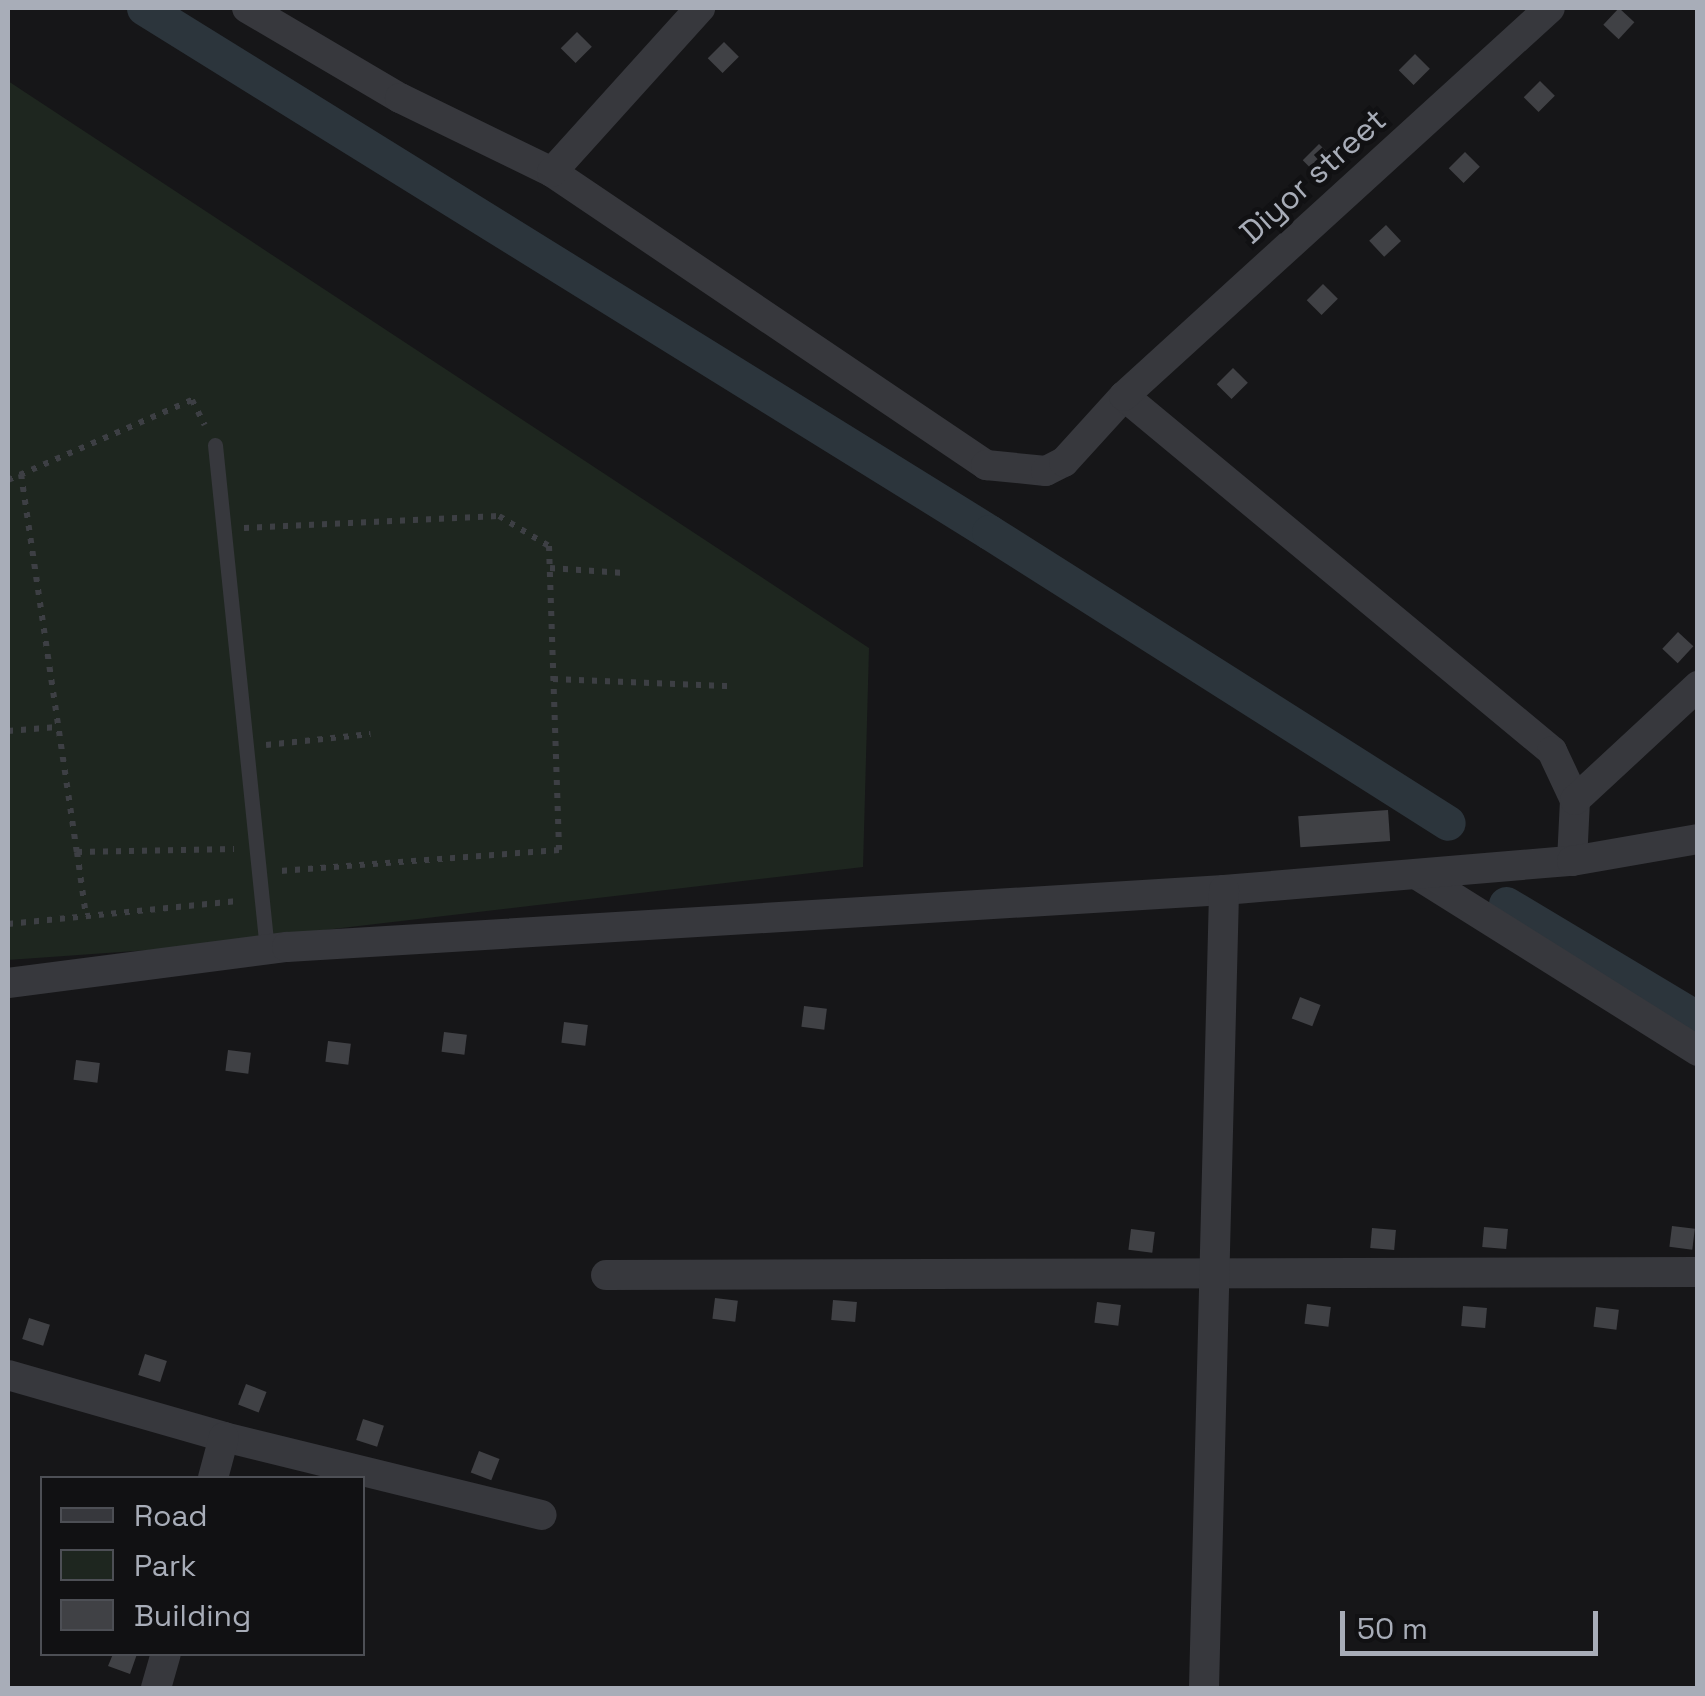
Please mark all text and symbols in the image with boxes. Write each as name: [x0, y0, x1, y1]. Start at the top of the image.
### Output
street label: Diyor street: [1232, 100, 1394, 252]
legend: [40, 1476, 365, 1656]
text: Road: [134, 1496, 208, 1535]
text: Park: [134, 1546, 196, 1585]
scale bar: [1345, 1591, 1602, 1653]
text: Building: [134, 1596, 251, 1635]
text: 50 m: [1357, 1609, 1428, 1648]

